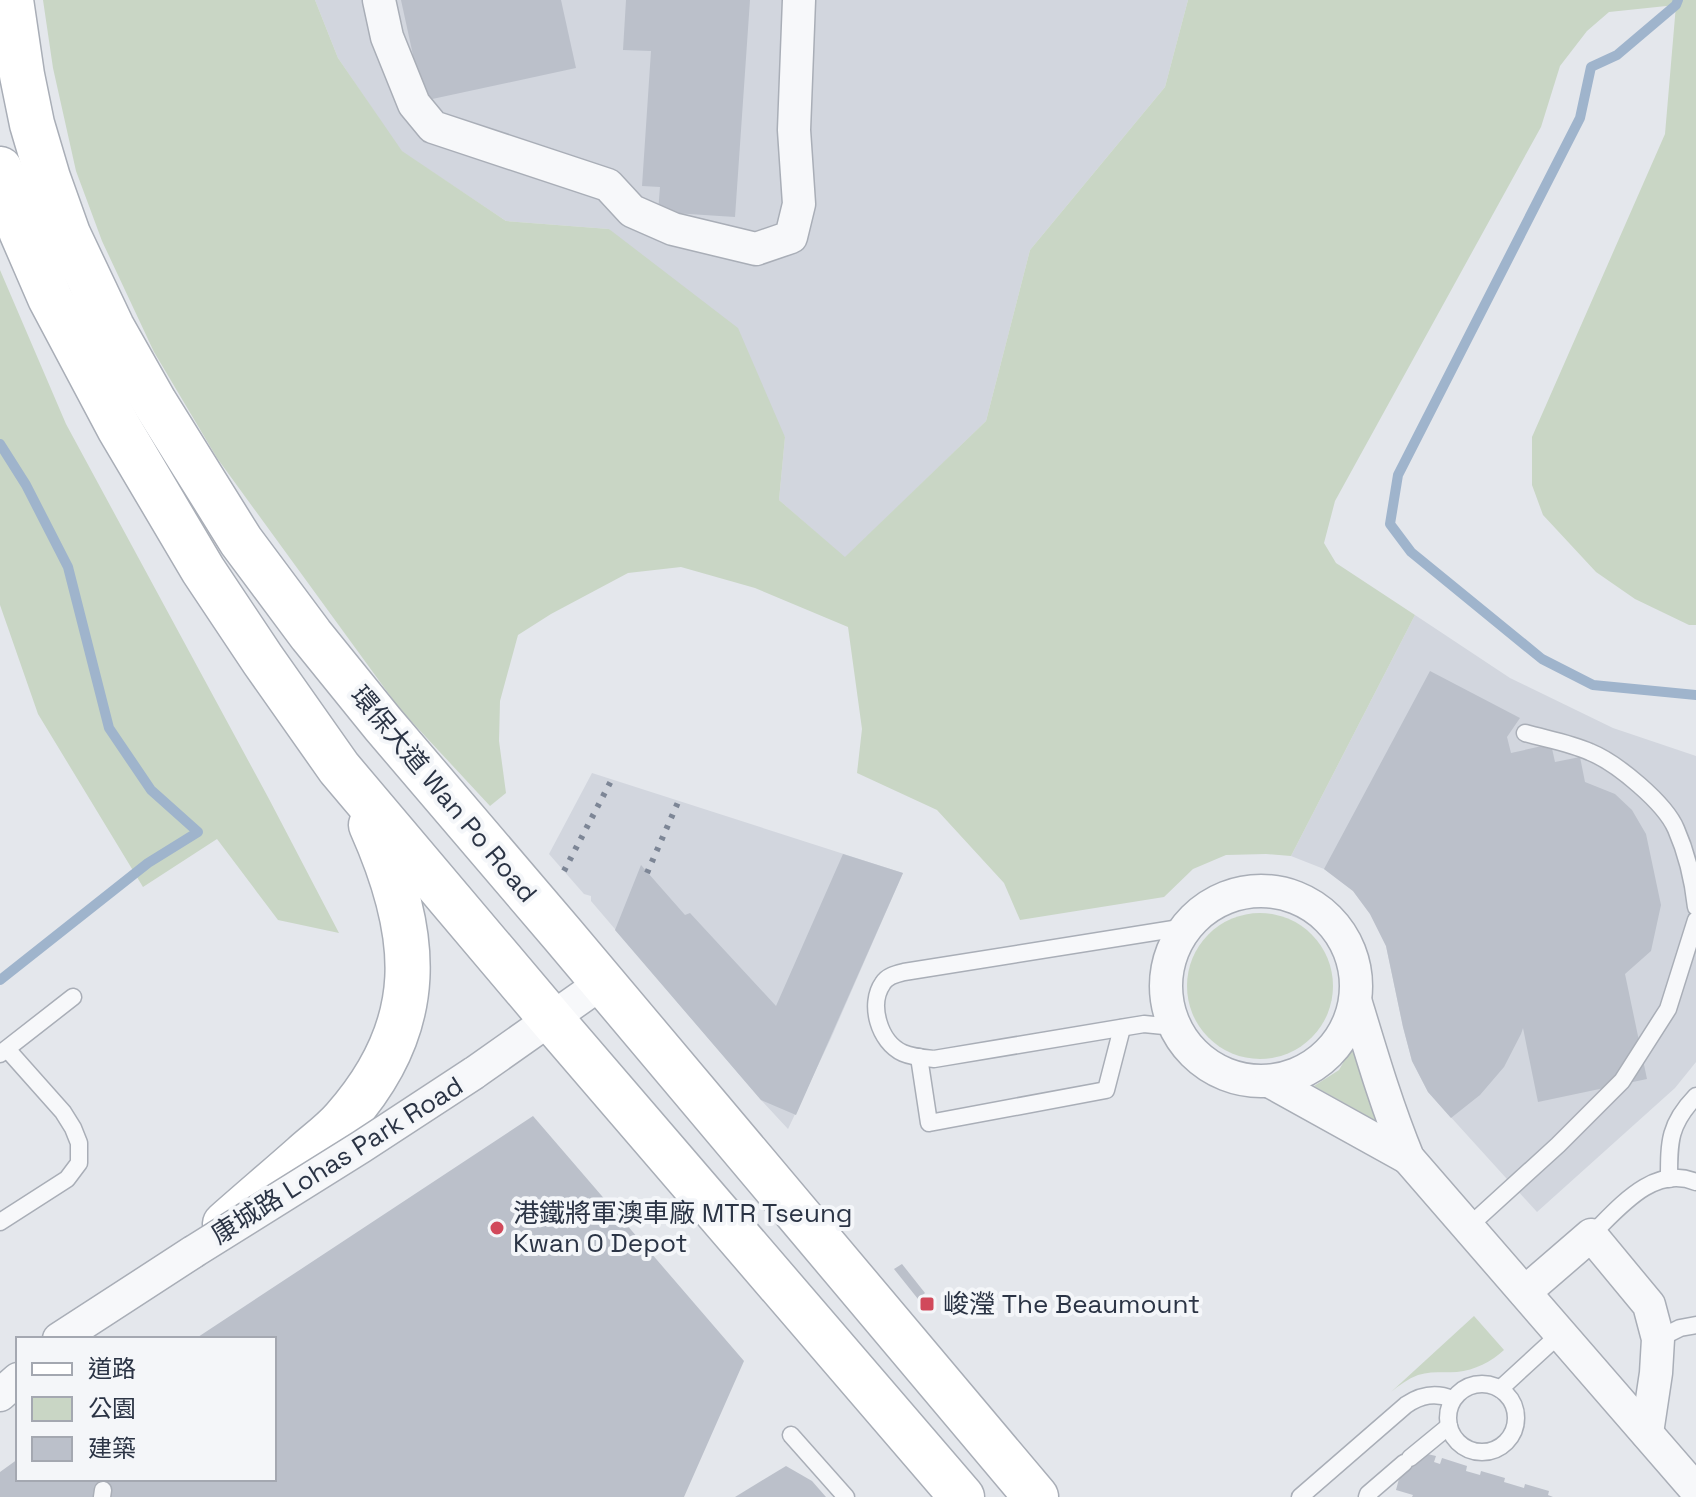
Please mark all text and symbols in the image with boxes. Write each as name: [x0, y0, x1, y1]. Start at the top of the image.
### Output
street label: 環保大道 Wan Po Road: [343, 679, 545, 909]
street label: 康城路 Lohas Park Road: [205, 1069, 469, 1251]
place label: 港鐵將軍澳車廠 MTR Tseung Kwan O Depot: [513, 1196, 853, 1260]
marker: 港鐵將軍澳車廠 MTR Tseung Kwan O Depot: [488, 1219, 506, 1237]
place label: 峻瀅 The Beaumount: [943, 1287, 1200, 1321]
marker: 峻瀅 The Beaumount: [918, 1295, 936, 1313]
legend: [16, 1337, 276, 1481]
text: 道路: [88, 1353, 136, 1384]
text: 公園: [88, 1393, 136, 1424]
text: 建築: [88, 1433, 136, 1464]

